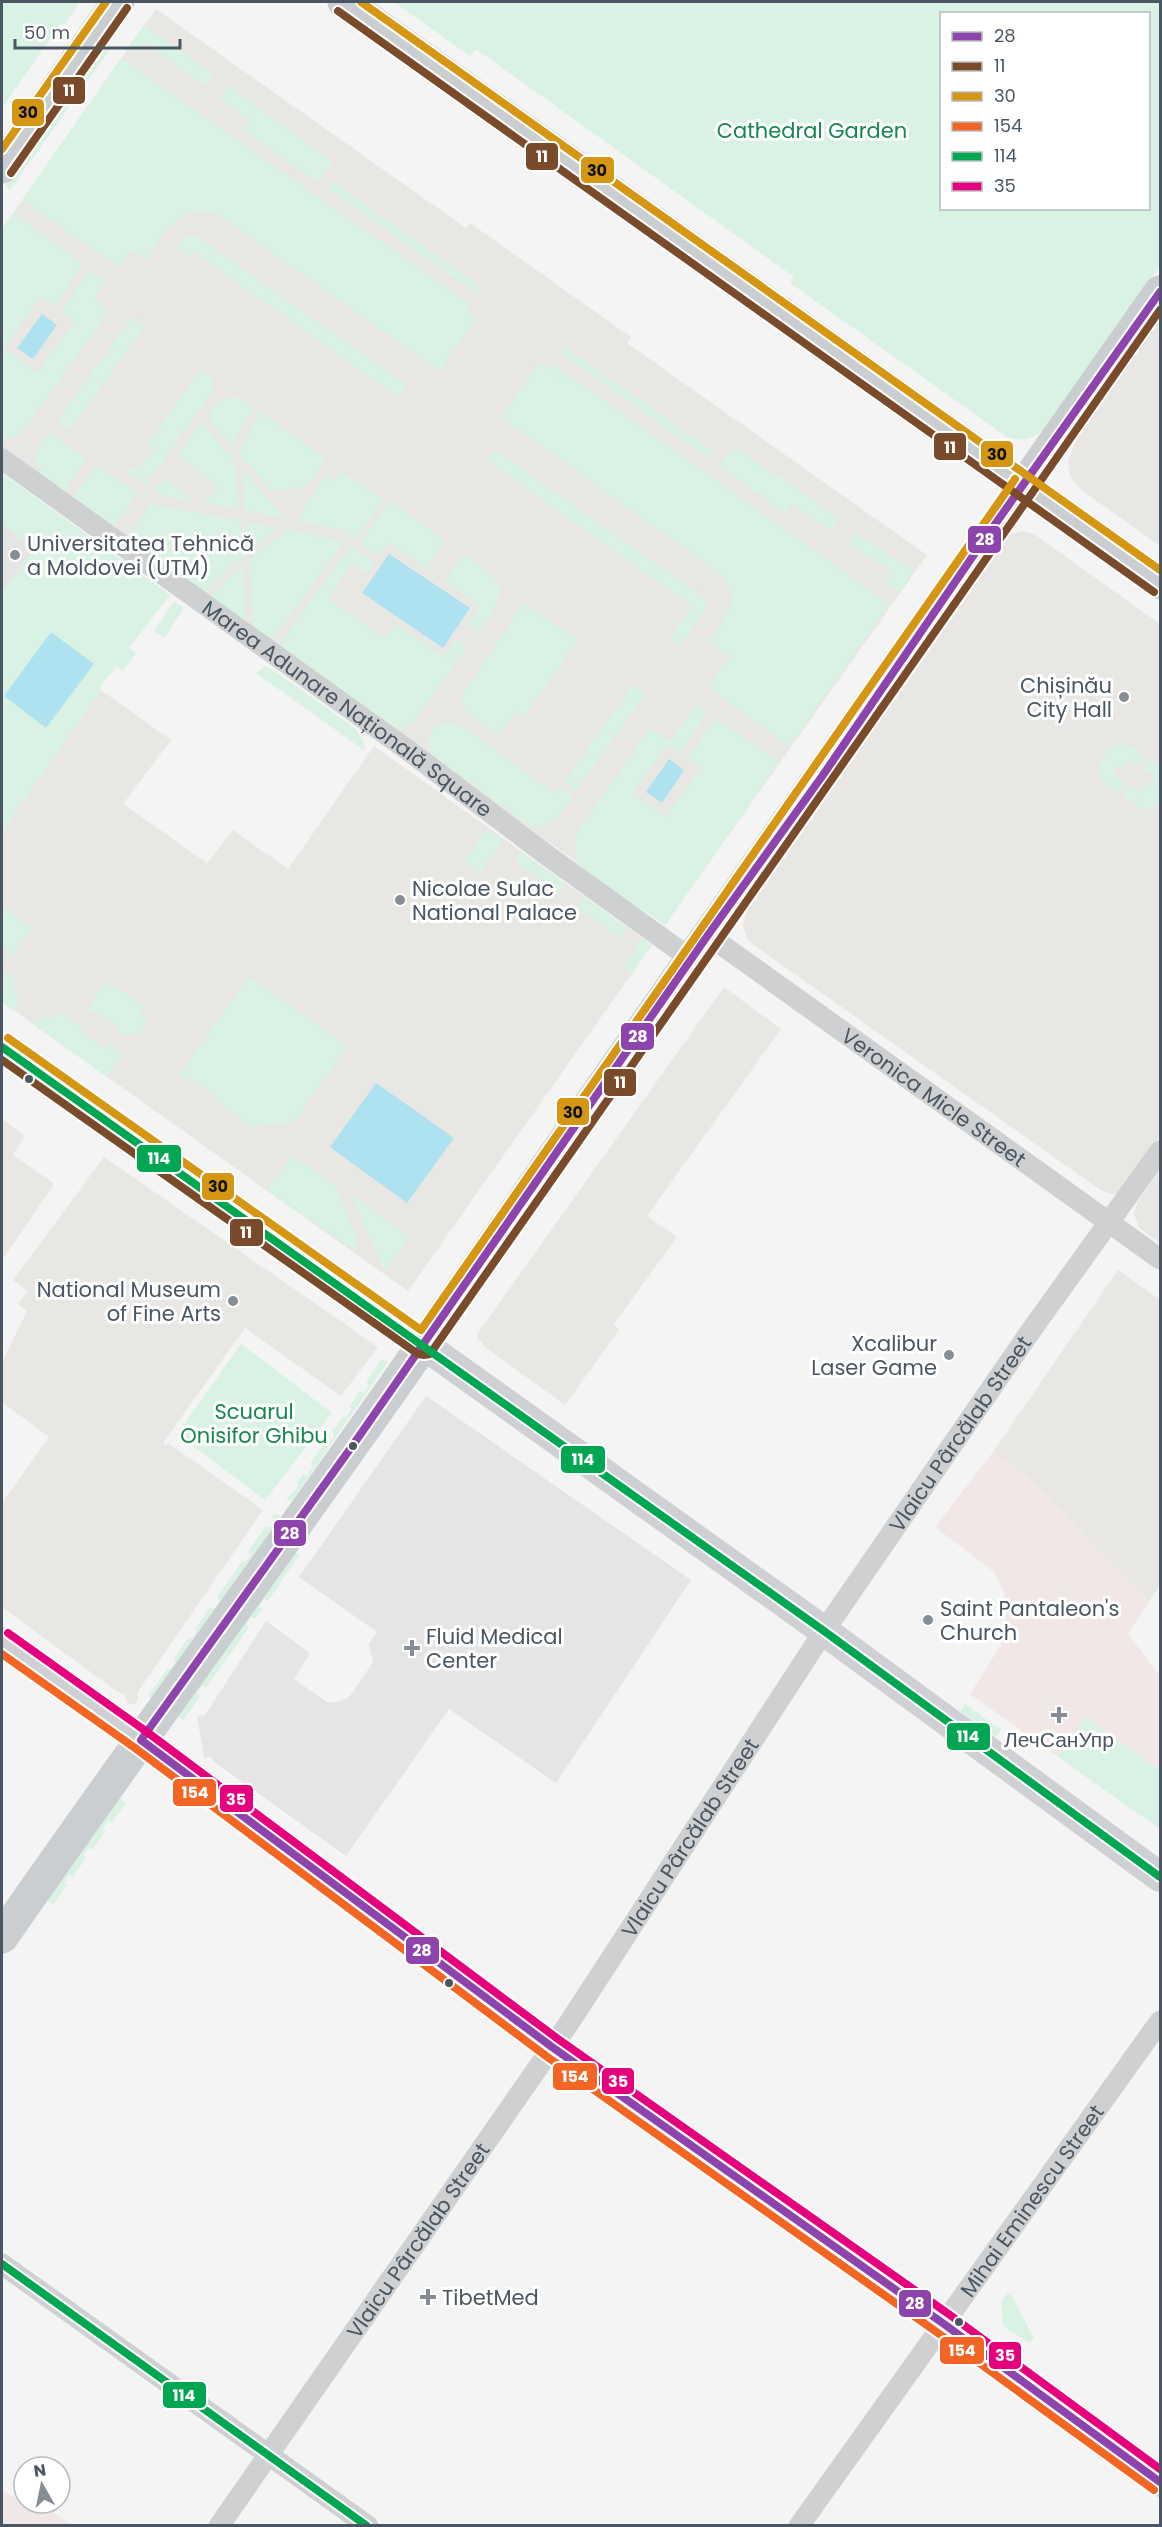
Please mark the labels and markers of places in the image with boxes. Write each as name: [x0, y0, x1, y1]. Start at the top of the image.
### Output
place label: Universitatea Tehnică a Moldovei (UTM): [27, 529, 254, 582]
marker: Universitatea Tehnică a Moldovei (UTM): [8, 548, 22, 562]
place label: Chișinău City Hall: [1020, 671, 1112, 724]
marker: Chișinău City Hall: [1117, 690, 1131, 704]
place label: Nicolae Sulac National Palace: [412, 874, 577, 927]
marker: Nicolae Sulac National Palace: [393, 893, 407, 907]
unlabelled marker: [23, 1073, 35, 1085]
place label: National Museum of Fine Arts: [37, 1275, 221, 1328]
marker: National Museum of Fine Arts: [226, 1294, 240, 1308]
place label: Xcalibur Laser Game: [811, 1329, 937, 1382]
marker: Xcalibur Laser Game: [942, 1348, 956, 1362]
unlabelled marker: [347, 1440, 359, 1452]
place label: Saint Pantaleon's Church: [940, 1594, 1119, 1647]
marker: Saint Pantaleon's Church: [921, 1613, 935, 1627]
place label: Fluid Medical Center: [426, 1622, 563, 1675]
marker: Fluid Medical Center: [403, 1639, 421, 1657]
marker: ЛечСанУпр: [1050, 1706, 1068, 1724]
place label: ЛечСанУпр: [1004, 1725, 1114, 1754]
unlabelled marker: [443, 1977, 455, 1989]
place label: TibetMed: [442, 2283, 539, 2312]
marker: TibetMed: [419, 2288, 437, 2306]
unlabelled marker: [953, 2316, 965, 2328]

